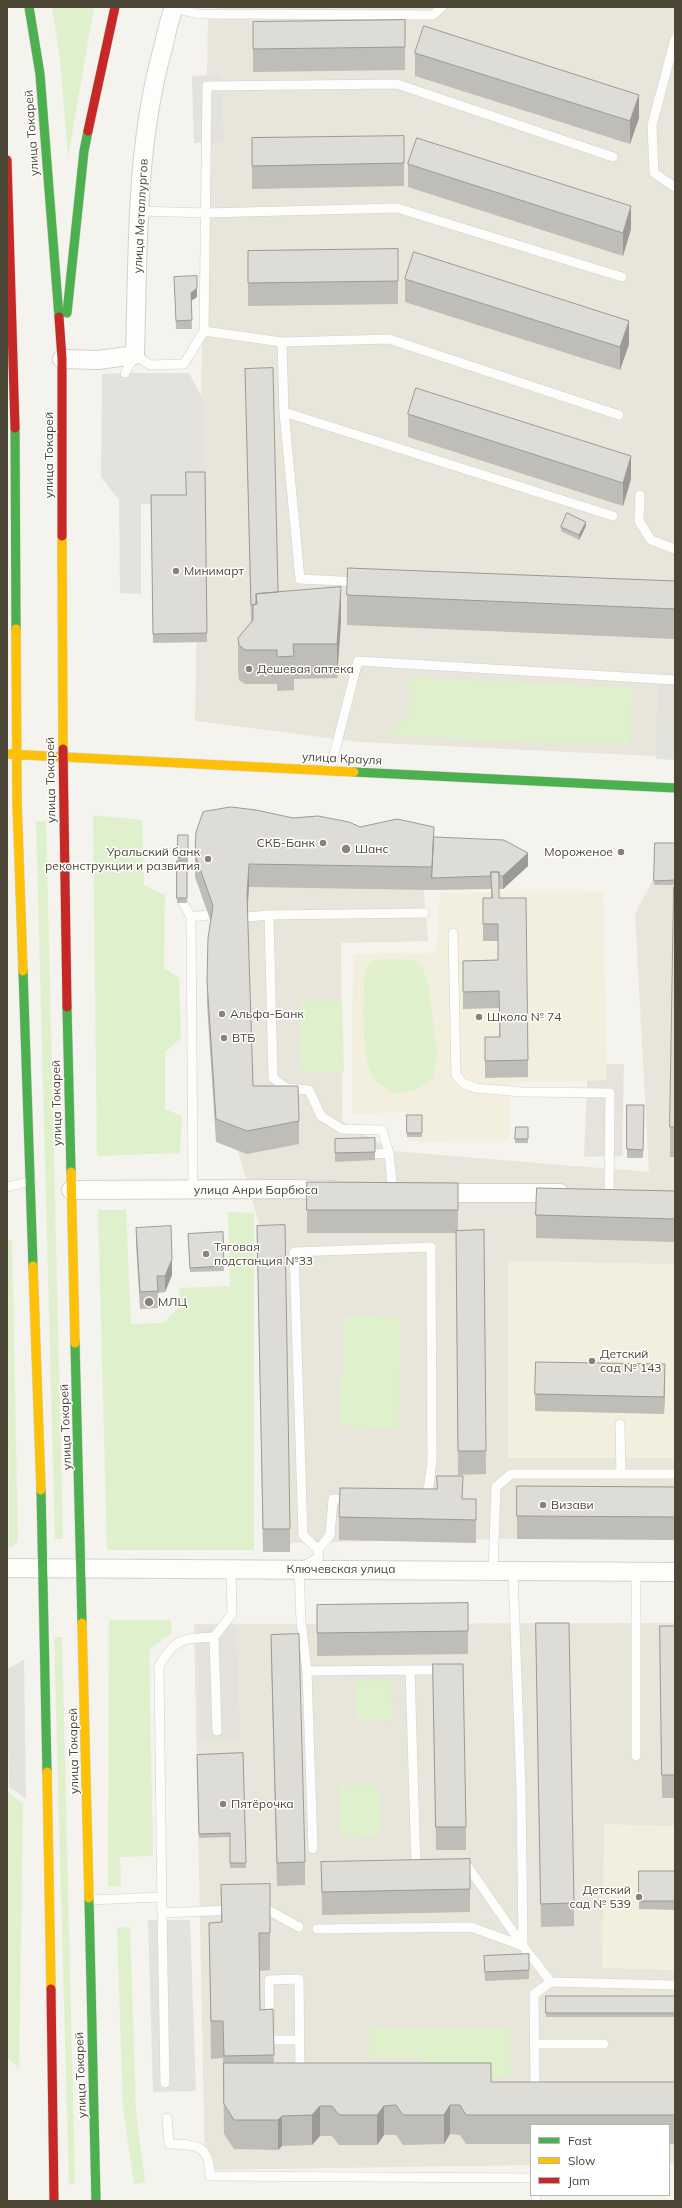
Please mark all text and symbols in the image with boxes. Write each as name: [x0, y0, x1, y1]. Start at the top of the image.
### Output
street label: улица Токарей: [22, 89, 42, 177]
street label: улица Металлургов: [131, 158, 151, 274]
street label: улица Токарей: [42, 412, 56, 498]
place label: Минимарт: [184, 564, 244, 578]
marker: Минимарт: [171, 566, 181, 576]
place label: Дешевая аптека: [257, 662, 354, 676]
marker: Дешевая аптека: [244, 664, 254, 674]
street label: улица Токарей: [43, 737, 59, 823]
street label: улица Крауля: [301, 750, 383, 768]
place label: СКБ-Банк: [257, 836, 315, 850]
marker: СКБ-Банк: [318, 838, 328, 848]
place label: Шанс: [355, 842, 389, 856]
marker: Шанс: [340, 843, 352, 855]
place label: Уральский банк реконструкции и развития: [45, 845, 200, 873]
place label: Мороженое: [544, 845, 613, 859]
marker: Мороженое: [616, 847, 626, 857]
marker: Уральский банк реконструкции и развития: [203, 854, 213, 864]
place label: Альфа-Банк: [230, 1007, 304, 1021]
marker: Альфа-Банк: [217, 1009, 227, 1019]
place label: Школа № 74: [487, 1010, 561, 1024]
marker: Школа № 74: [474, 1012, 484, 1022]
place label: ВТБ: [232, 1031, 255, 1045]
marker: ВТБ: [219, 1033, 229, 1043]
street label: улица Токарей: [49, 1060, 65, 1146]
street label: улица Анри Барбюса: [194, 1183, 318, 1197]
place label: Тяговая подстанция №33: [214, 1240, 313, 1268]
marker: Тяговая подстанция №33: [201, 1249, 211, 1259]
place label: МЛЦ: [158, 1295, 187, 1309]
marker: МЛЦ: [143, 1296, 155, 1308]
place label: Детский сад № 143: [600, 1347, 662, 1375]
marker: Детский сад № 143: [587, 1356, 597, 1366]
street label: улица Токарей: [57, 1384, 75, 1470]
place label: Визави: [551, 1498, 594, 1512]
marker: Визави: [538, 1500, 548, 1510]
street label: Ключевская улица: [287, 1562, 395, 1576]
street label: улица Токарей: [66, 1708, 82, 1794]
place label: Пятёрочка: [231, 1797, 294, 1811]
marker: Пятёрочка: [218, 1799, 228, 1809]
place label: Детский сад № 539: [569, 1883, 631, 1911]
marker: Детский сад № 539: [634, 1892, 644, 1902]
street label: улица Токарей: [72, 2032, 90, 2118]
legend: [530, 2124, 670, 2196]
text: Fast: [568, 2133, 592, 2148]
text: Slow: [568, 2153, 596, 2168]
text: Jam: [568, 2173, 590, 2188]

